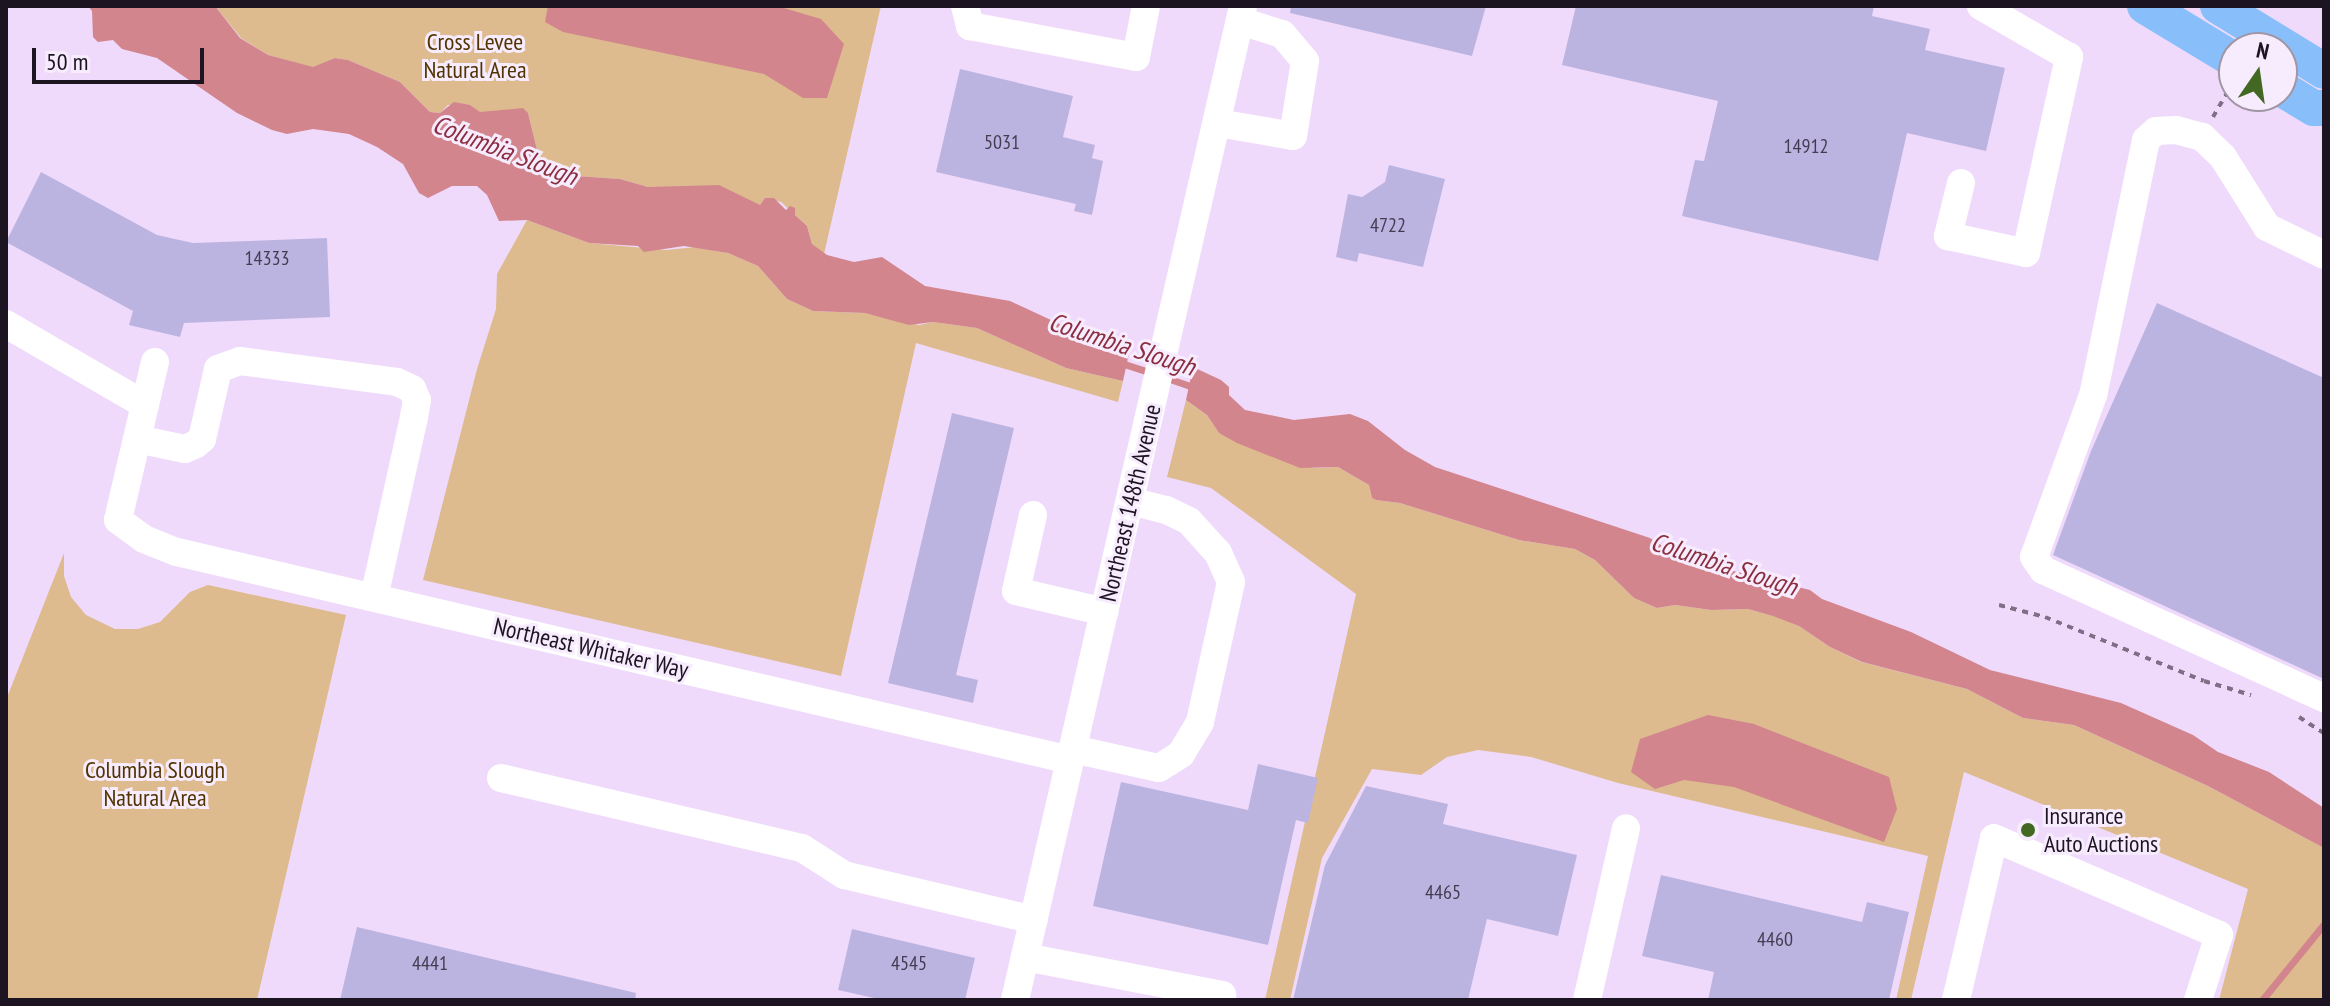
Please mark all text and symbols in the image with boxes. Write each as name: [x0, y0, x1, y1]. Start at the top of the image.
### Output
park label: Cross Levee Natural Area: [423, 28, 527, 84]
scale bar: [36, 32, 208, 82]
north arrow: [2218, 32, 2298, 112]
text: N: [2254, 36, 2272, 66]
text: 50 m: [46, 46, 88, 77]
water label: Columbia Slough: [429, 108, 581, 192]
house number: 5031: [984, 130, 1020, 154]
house number: 14912: [1784, 134, 1828, 158]
house number: 4722: [1370, 213, 1406, 237]
house number: 14333: [245, 246, 289, 270]
water label: Columbia Slough: [1045, 306, 1199, 382]
street label: Northeast 148th Avenue: [1093, 401, 1167, 605]
water label: Columbia Slough: [1647, 526, 1801, 602]
street label: Northeast Whitaker Way: [491, 612, 691, 684]
park label: Columbia Slough Natural Area: [85, 756, 225, 812]
place label: Insurance Auto Auctions: [2044, 802, 2159, 858]
marker: Insurance Auto Auctions: [2019, 821, 2037, 839]
house number: 4465: [1425, 880, 1461, 904]
house number: 4460: [1757, 927, 1793, 951]
house number: 4441: [412, 951, 448, 975]
house number: 4545: [891, 951, 927, 975]

